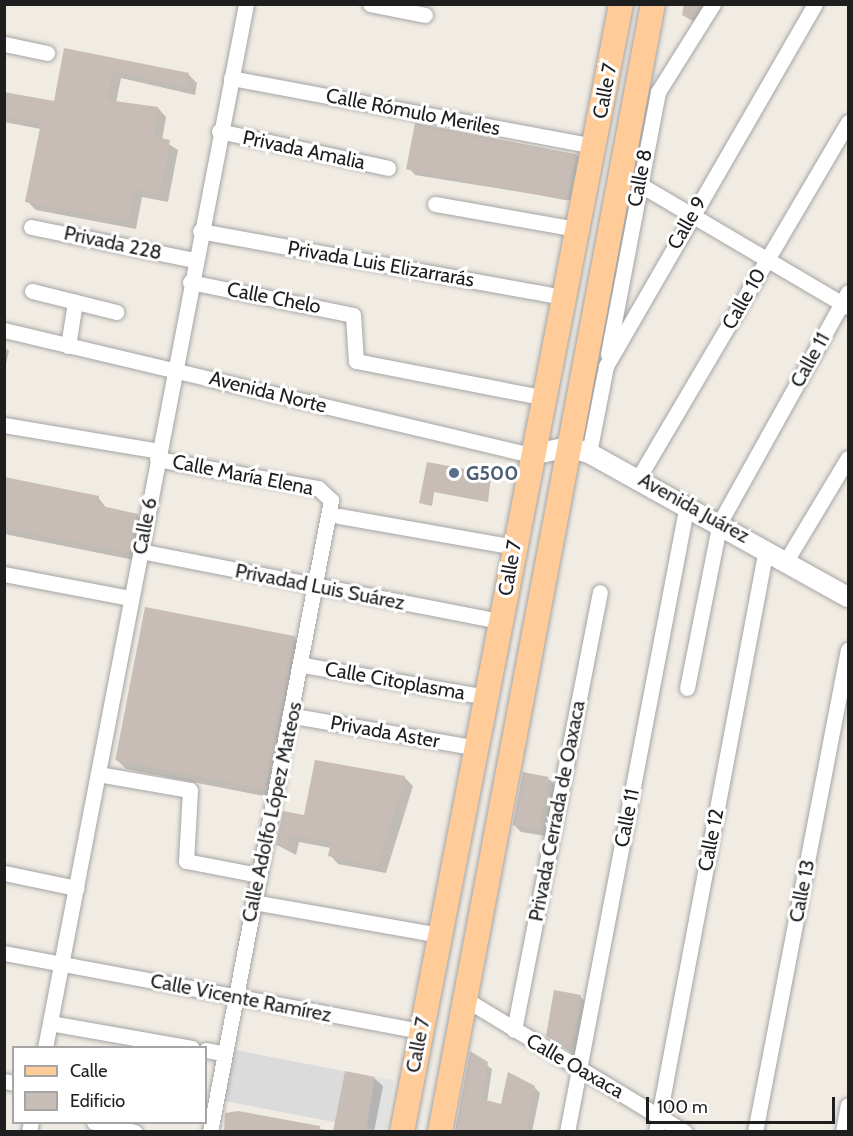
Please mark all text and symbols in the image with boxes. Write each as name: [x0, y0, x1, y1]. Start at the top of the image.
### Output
street label: Calle 7: [588, 61, 622, 121]
street label: Calle Rómulo Meriles: [324, 83, 502, 141]
street label: Privada Amalia: [241, 125, 367, 175]
street label: Calle 8: [623, 147, 657, 209]
street label: Calle 9: [662, 192, 712, 254]
street label: Privada 228: [62, 221, 164, 265]
street label: Privada Luis Elizarrarás: [286, 236, 476, 292]
street label: Calle 10: [717, 264, 771, 334]
street label: Calle Chelo: [225, 277, 323, 319]
street label: Calle 11: [785, 328, 835, 392]
street label: Avenida Norte: [207, 366, 329, 418]
street label: Calle María Elena: [170, 450, 316, 500]
place label: G500: [466, 461, 518, 485]
marker: G500: [447, 466, 461, 480]
street label: Avenida Juárez: [634, 468, 754, 548]
street label: Calle 6: [128, 496, 162, 556]
street label: Calle 7: [493, 538, 527, 598]
street label: Privadad Luis Suárez: [233, 559, 407, 615]
street label: Calle Citoplasma: [323, 657, 467, 705]
street label: Privada Cerrada de Oaxaca: [524, 699, 590, 923]
street label: Calle Adolfo López Mateos: [237, 700, 307, 924]
street label: Privada Aster: [329, 711, 441, 753]
street label: Calle 11: [610, 787, 644, 849]
street label: Calle 12: [693, 807, 729, 873]
street label: Calle 13: [784, 858, 820, 924]
street label: Calle Vicente Ramírez: [148, 969, 334, 1027]
street label: Calle 7: [401, 1015, 435, 1075]
street label: Calle Oaxaca: [522, 1028, 628, 1104]
legend: [12, 1046, 207, 1124]
text: Calle: [70, 1060, 107, 1082]
scale bar: [649, 1085, 838, 1123]
text: Edificio: [70, 1090, 125, 1112]
text: 100 m: [657, 1096, 708, 1118]

